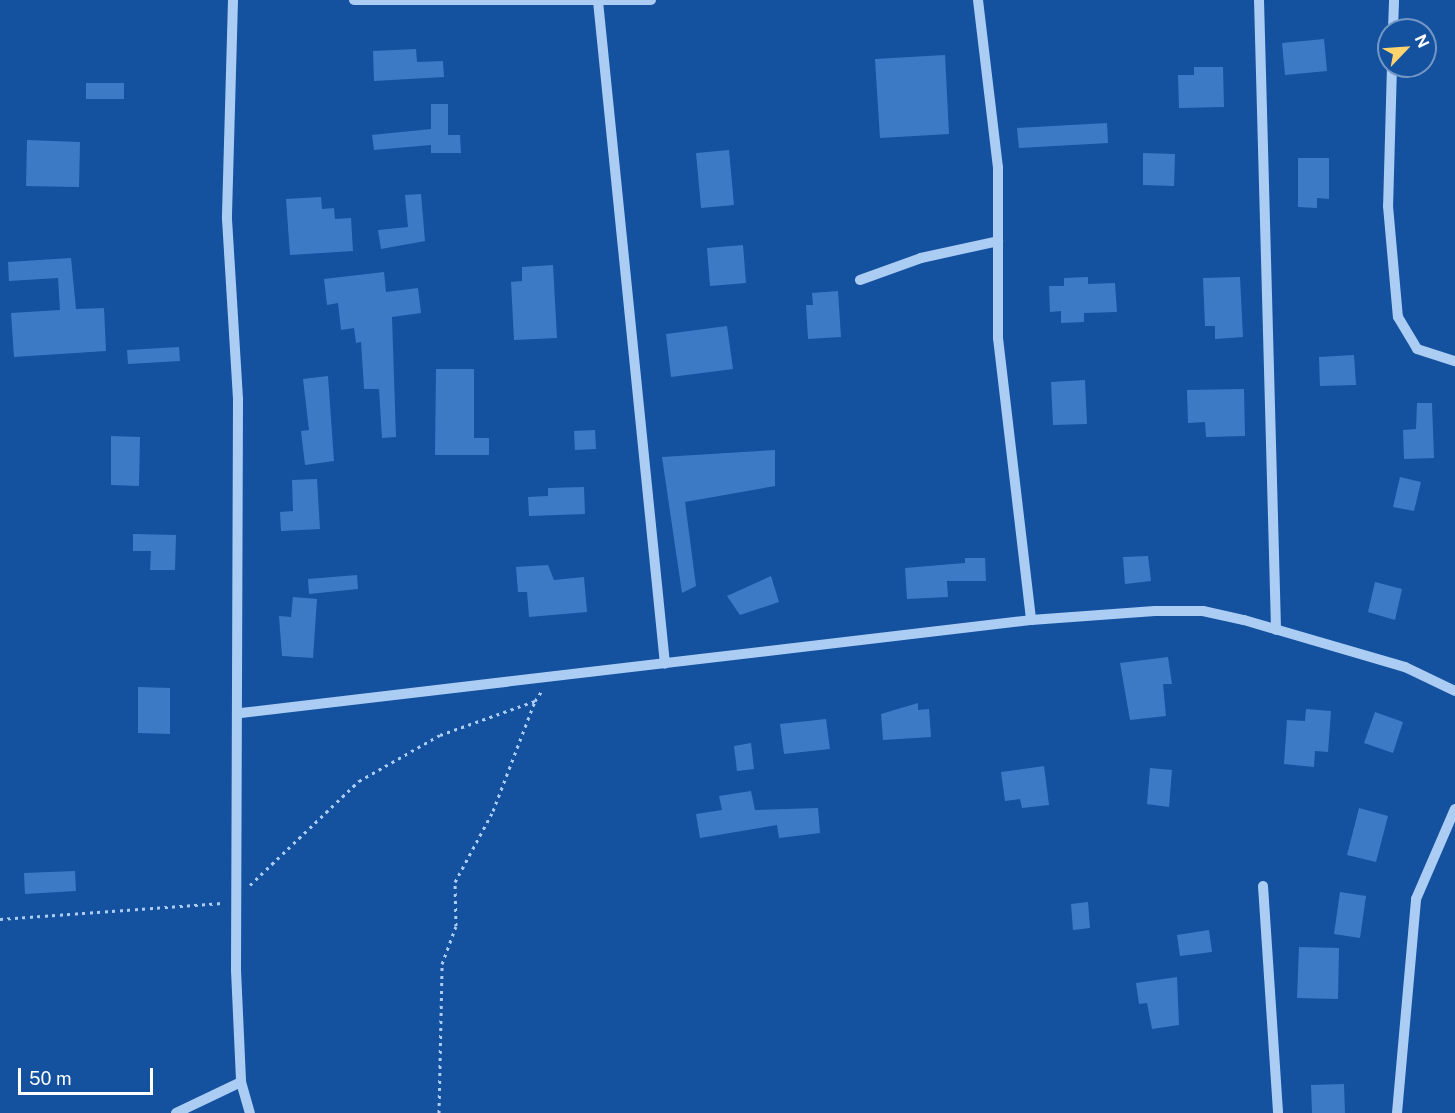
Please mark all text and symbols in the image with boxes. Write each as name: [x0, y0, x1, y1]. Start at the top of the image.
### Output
north arrow: [1377, 18, 1437, 78]
text: N: [1411, 31, 1433, 51]
scale bar: [21, 1056, 156, 1094]
text: 50 m: [29, 1068, 72, 1089]

